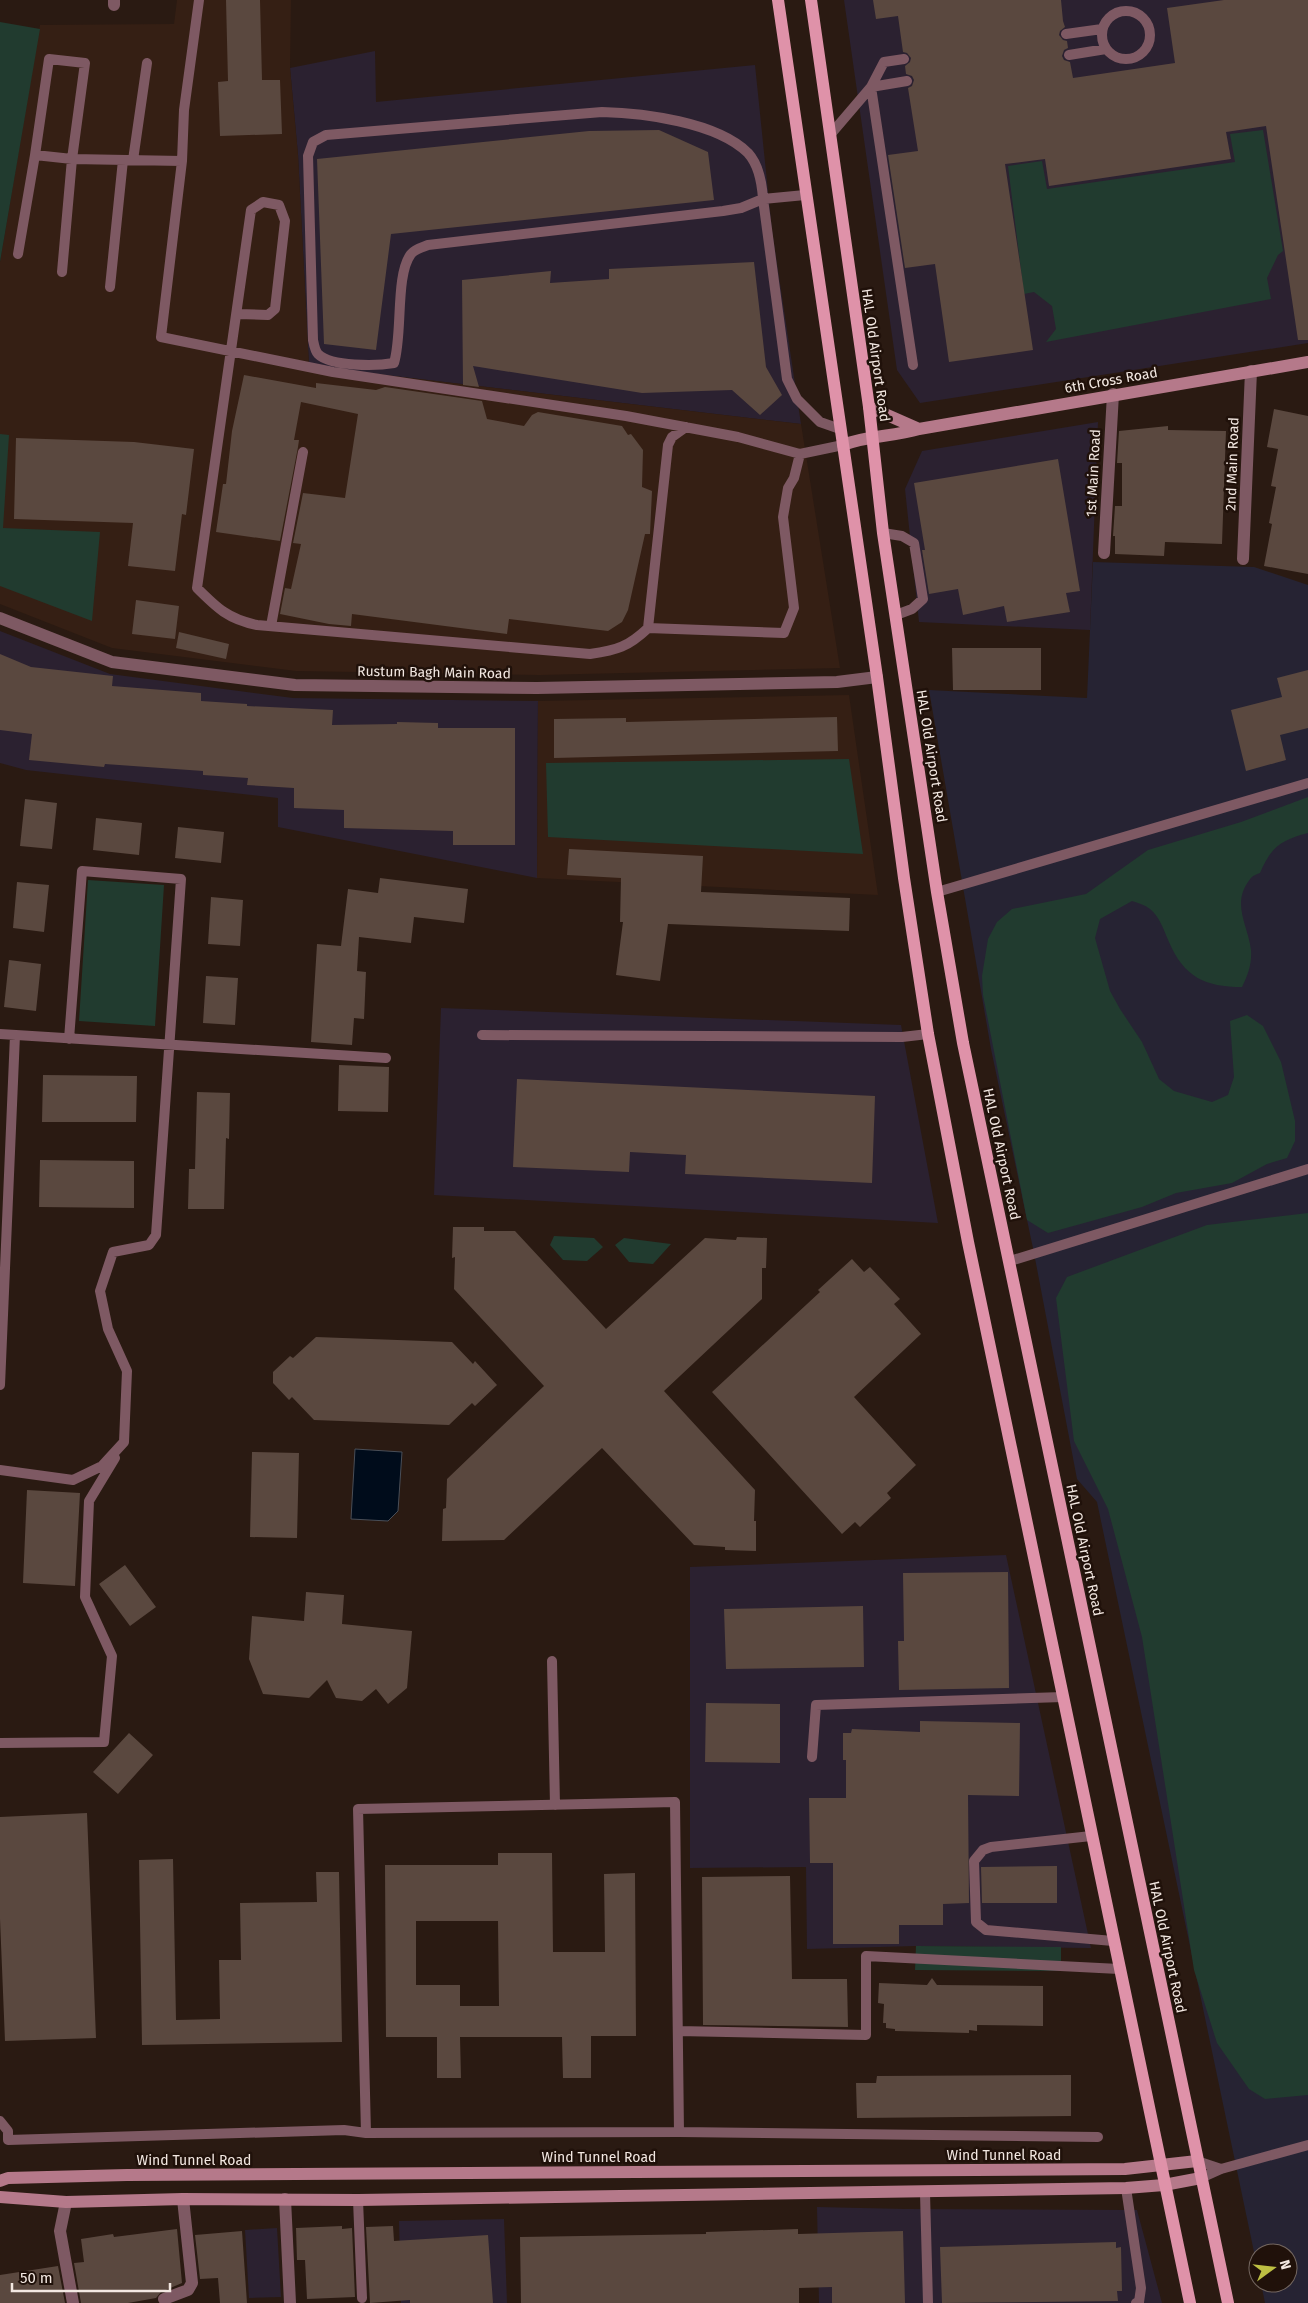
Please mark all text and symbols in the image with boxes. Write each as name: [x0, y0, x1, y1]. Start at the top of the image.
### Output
street label: HAL Old Airport Road: [858, 287, 893, 423]
street label: 6th Cross Road: [1063, 364, 1159, 397]
street label: 2nd Main Road: [1222, 417, 1243, 511]
street label: 1st Main Road: [1083, 429, 1104, 517]
street label: Rustum Bagh Main Road: [357, 663, 511, 682]
street label: HAL Old Airport Road: [913, 688, 950, 824]
street label: HAL Old Airport Road: [979, 1087, 1024, 1222]
street label: HAL Old Airport Road: [1062, 1483, 1107, 1618]
street label: HAL Old Airport Road: [1145, 1880, 1190, 2015]
street label: Wind Tunnel Road: [947, 2147, 1061, 2164]
street label: Wind Tunnel Road: [542, 2149, 656, 2166]
street label: Wind Tunnel Road: [137, 2152, 251, 2169]
north arrow: [1248, 2243, 1298, 2293]
text: N: [1276, 2258, 1294, 2271]
scale bar: [12, 2260, 170, 2292]
text: 50 m: [20, 2269, 53, 2287]

